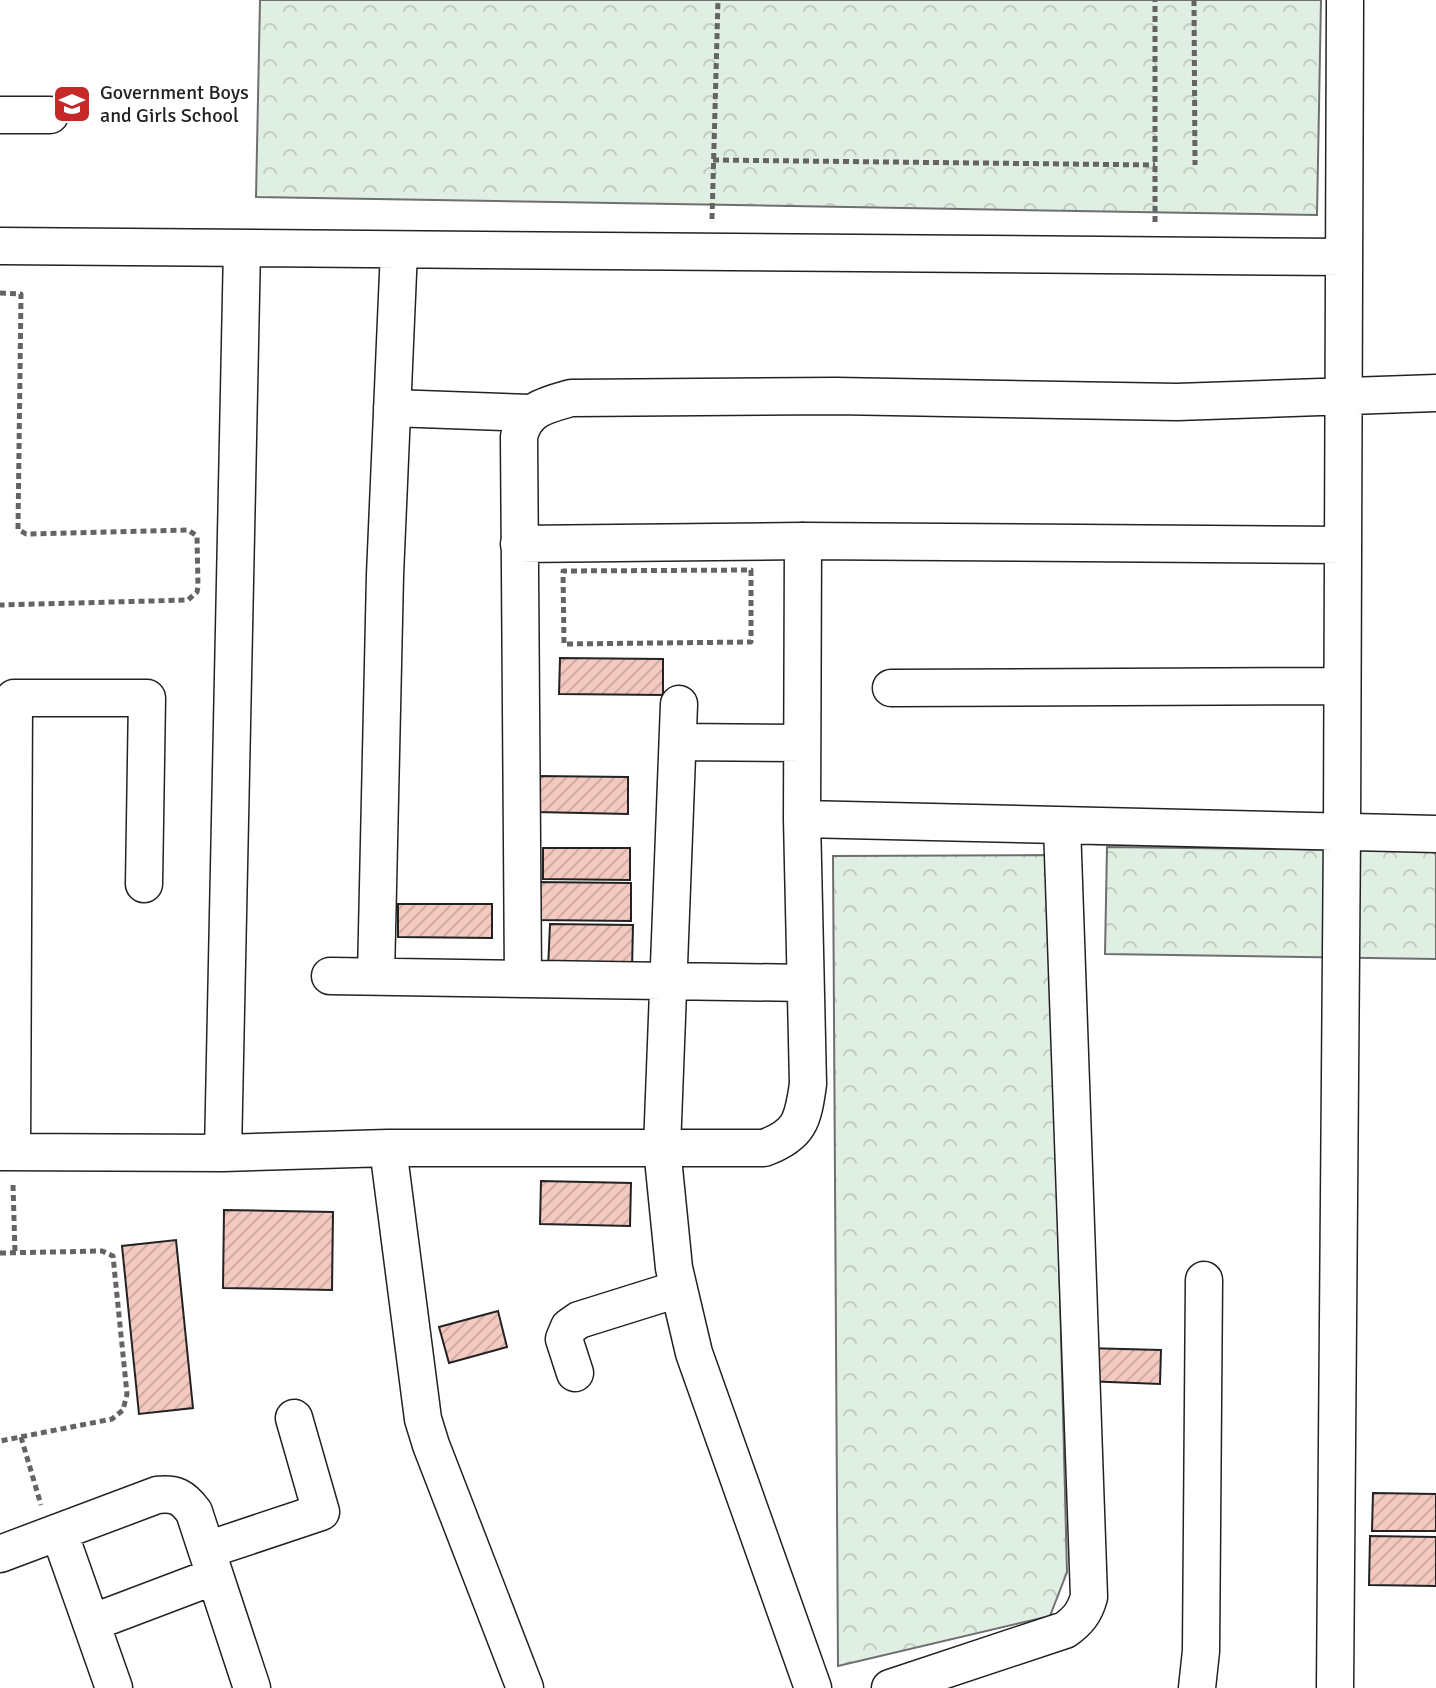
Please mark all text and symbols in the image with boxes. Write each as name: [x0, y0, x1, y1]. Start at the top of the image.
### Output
place label: Government Boys and Girls School: [100, 80, 249, 128]
school or university icon: Government Boys and Girls School: [51, 83, 93, 125]

